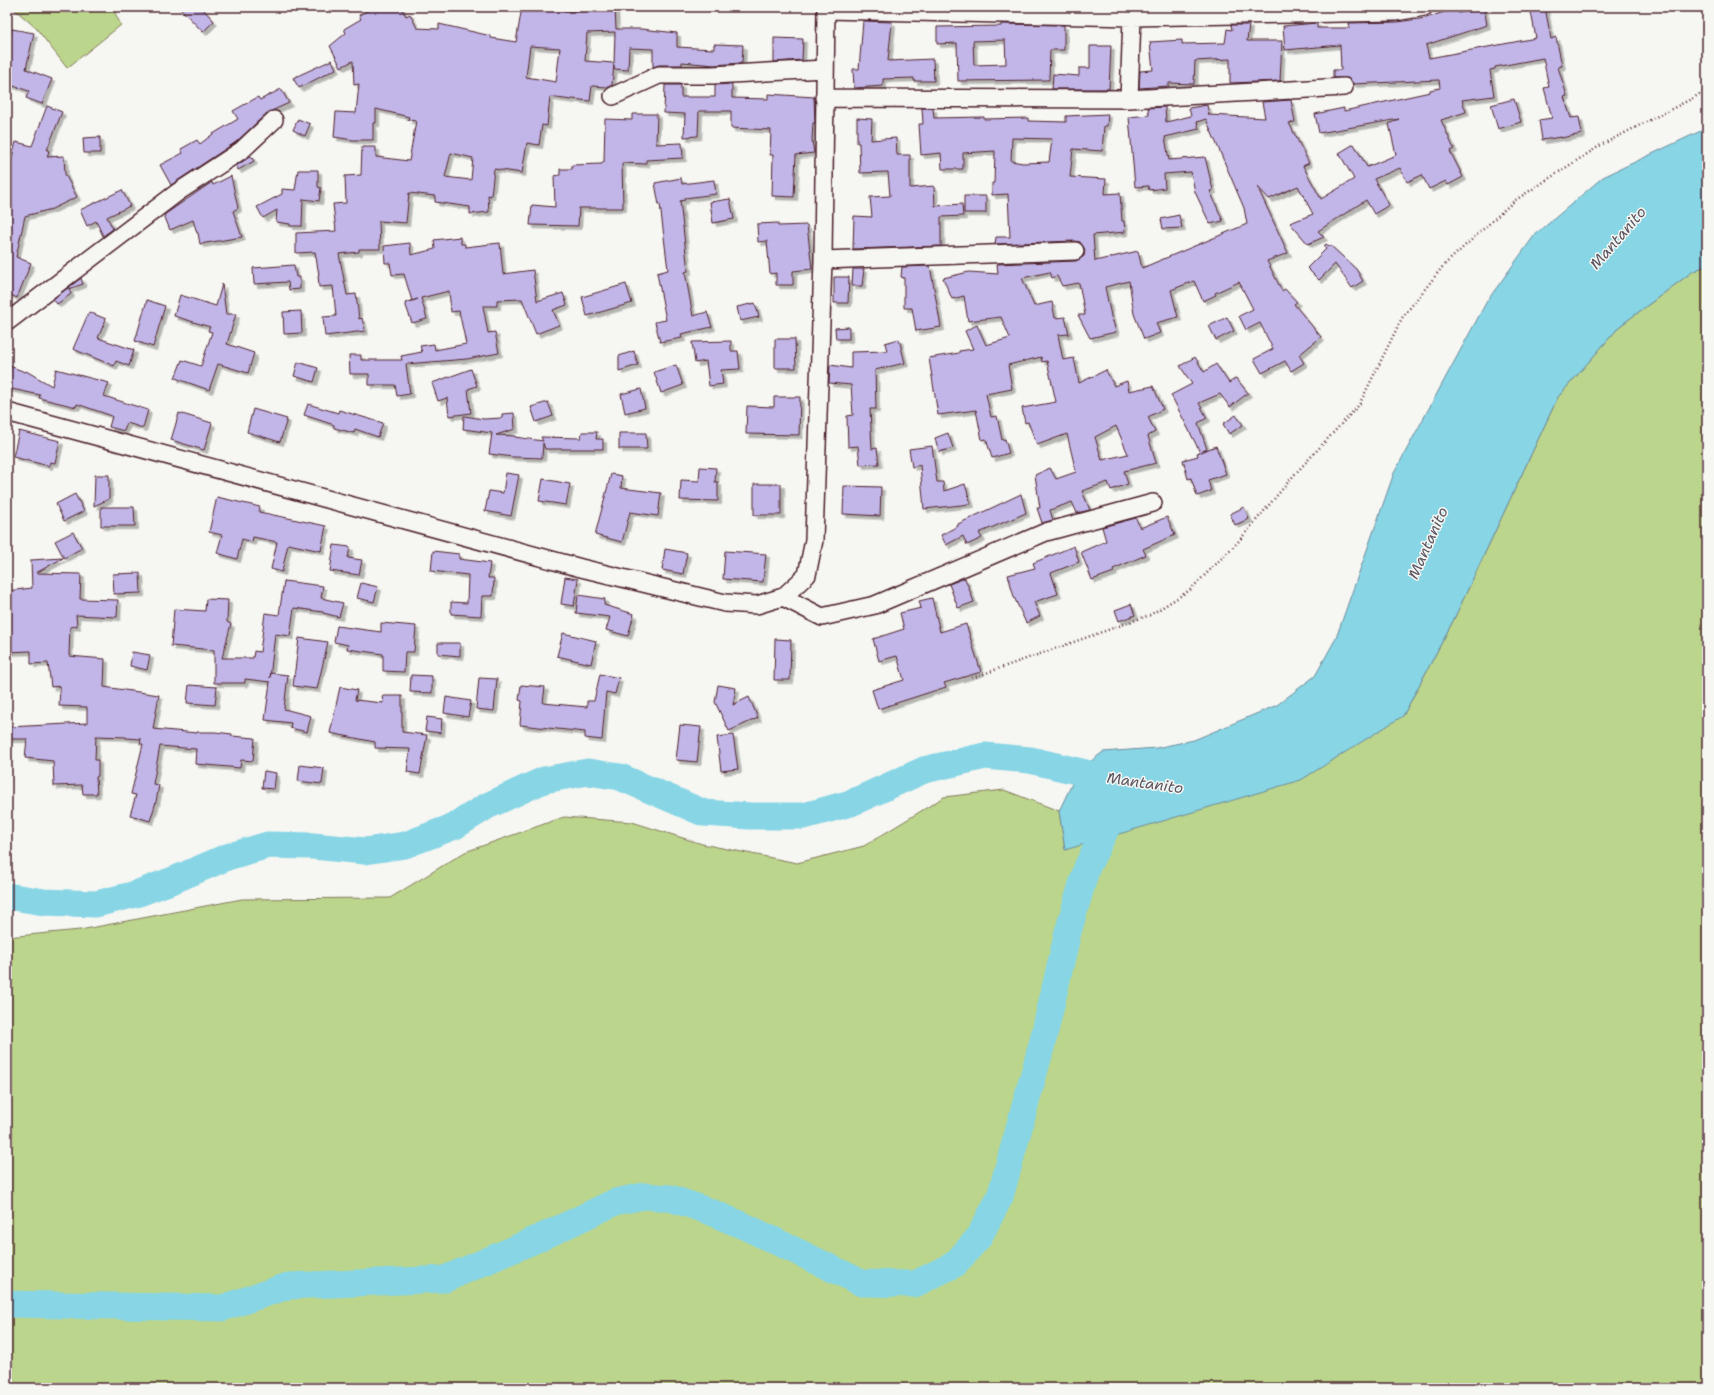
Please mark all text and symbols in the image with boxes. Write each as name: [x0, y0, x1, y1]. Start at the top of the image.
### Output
water label: Mantanito: [1585, 202, 1651, 274]
water label: Mantanito: [1403, 504, 1453, 582]
water label: Mantanito: [1105, 768, 1185, 798]

